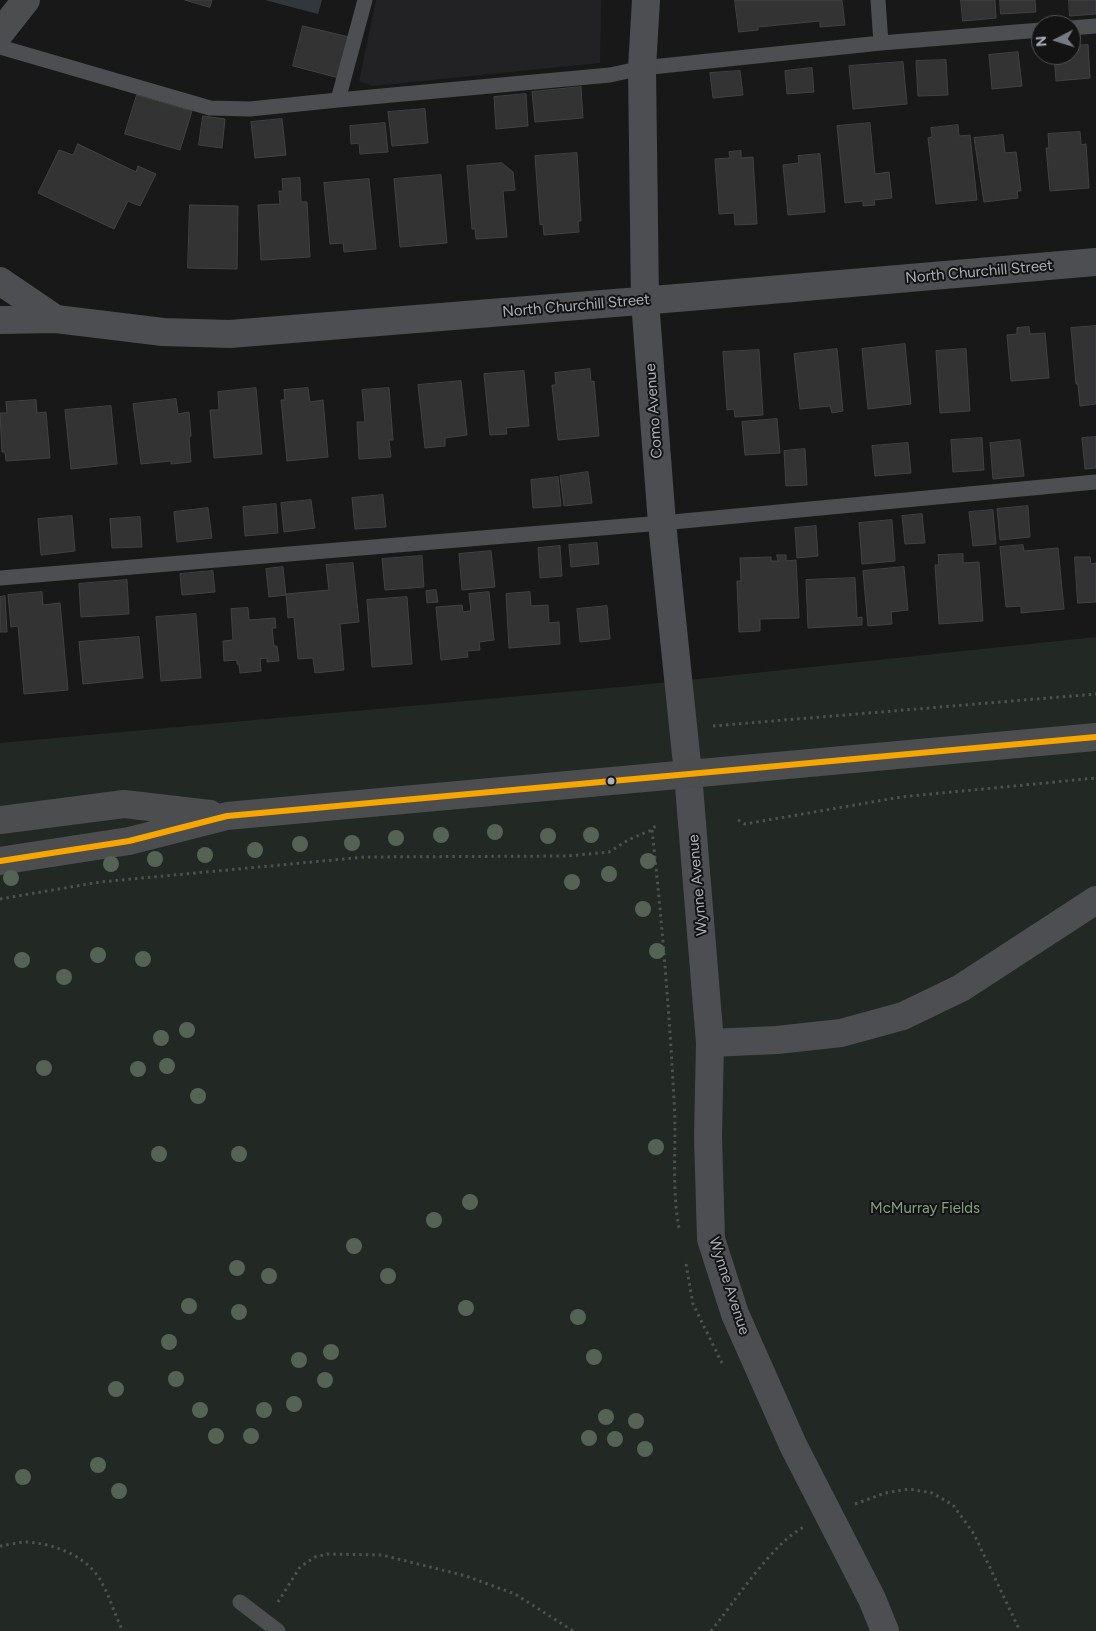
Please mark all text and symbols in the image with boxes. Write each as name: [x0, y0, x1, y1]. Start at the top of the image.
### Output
north arrow: [1031, 15, 1081, 65]
text: N: [1033, 35, 1050, 47]
street label: North Churchill Street: [904, 257, 1054, 287]
street label: North Churchill Street: [501, 291, 651, 321]
street label: Como Avenue: [642, 363, 666, 459]
unlabelled marker: [606, 776, 616, 786]
street label: Wynne Avenue: [685, 834, 711, 936]
park label: McMurray Fields: [870, 1200, 980, 1218]
street label: Wynne Avenue: [705, 1235, 753, 1337]

